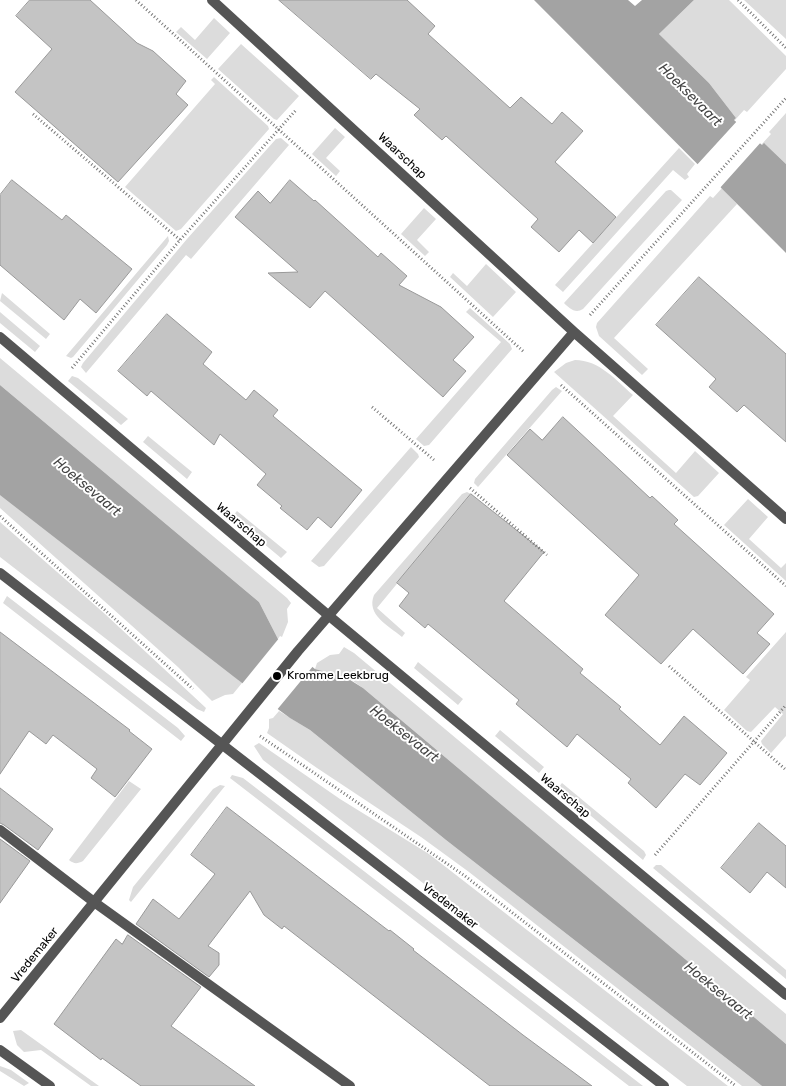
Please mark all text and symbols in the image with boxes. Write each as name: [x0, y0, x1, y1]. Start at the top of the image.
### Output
water label: Hoeksevaart: [655, 60, 725, 130]
street label: Waarschap: [375, 130, 429, 182]
water label: Hoeksevaart: [50, 454, 124, 520]
street label: Waarschap: [213, 500, 269, 550]
place label: Kromme Leekbrug: [287, 669, 389, 683]
marker: Kromme Leekbrug: [271, 670, 283, 682]
water label: Hoeksevaart: [366, 702, 442, 766]
street label: Waarschap: [537, 771, 593, 821]
street label: Vredemaker: [419, 880, 481, 932]
street label: Vredemaker: [8, 924, 62, 986]
water label: Hoeksevaart: [681, 959, 755, 1023]

